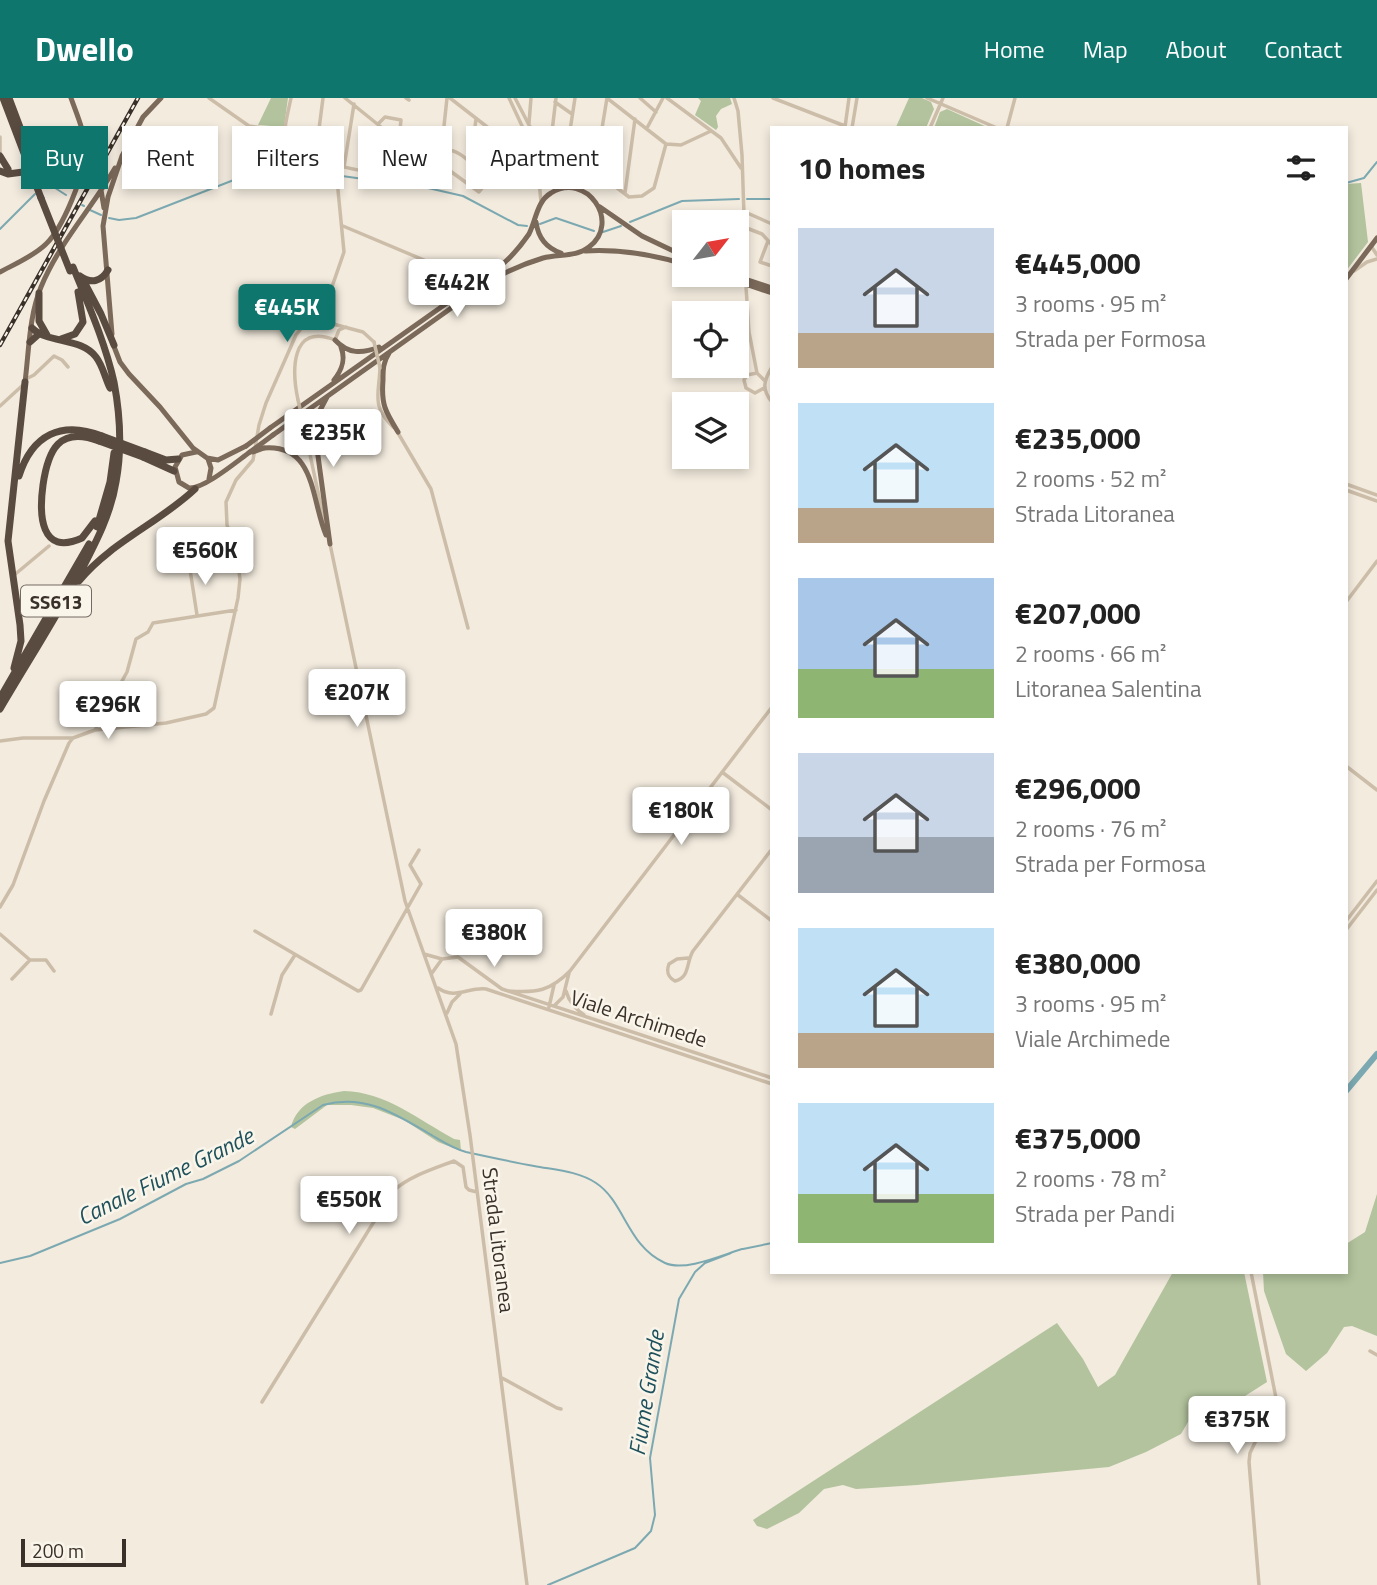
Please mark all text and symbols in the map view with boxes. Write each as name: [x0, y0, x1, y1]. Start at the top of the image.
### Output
text: Dwello: [35, 24, 134, 74]
text: Home: [984, 31, 1045, 67]
text: Map: [1083, 31, 1128, 67]
text: About: [1166, 31, 1226, 67]
text: Contact: [1264, 31, 1342, 67]
chip: Buy: [21, 126, 108, 189]
chip: Rent: [122, 126, 218, 189]
chip: Filters: [232, 126, 344, 189]
chip: New: [358, 126, 452, 189]
chip: Apartment: [466, 126, 623, 189]
text: 10 homes: [798, 145, 925, 191]
icon: filters: [1282, 149, 1320, 187]
north arrow: [672, 210, 749, 287]
map controls: [672, 210, 749, 469]
text: €445,000: [1015, 240, 1141, 286]
icon: home: [854, 256, 938, 340]
pin: €442K: [408, 260, 506, 319]
text: €442K: [424, 264, 490, 299]
pin: €445K: [238, 285, 336, 344]
text: 3 rooms · 95 m²: [1015, 286, 1166, 321]
text: €445K: [254, 289, 320, 324]
button: locate: [672, 301, 749, 378]
text: Strada per Formosa: [1015, 321, 1206, 356]
button: layers: [672, 392, 749, 469]
pin: €235K: [284, 410, 382, 469]
text: €235K: [300, 414, 366, 449]
text: €235,000: [1015, 415, 1141, 461]
icon: home: [854, 431, 938, 515]
text: 2 rooms · 52 m²: [1015, 461, 1166, 496]
text: Strada Litoranea: [1015, 496, 1175, 531]
pin: €560K: [156, 528, 254, 587]
text: €560K: [172, 532, 238, 567]
road number: SS613: [21, 586, 91, 616]
text: €207,000: [1015, 590, 1141, 636]
icon: home: [854, 606, 938, 690]
text: 2 rooms · 66 m²: [1015, 636, 1166, 671]
pin: €207K: [308, 670, 406, 729]
text: Litoranea Salentina: [1015, 671, 1201, 706]
text: €207K: [324, 674, 390, 709]
pin: €296K: [59, 682, 157, 741]
text: €296K: [75, 686, 141, 721]
text: €296,000: [1015, 765, 1141, 811]
icon: home: [854, 781, 938, 865]
pin: €180K: [632, 788, 730, 847]
text: €180K: [648, 792, 714, 827]
text: 2 rooms · 76 m²: [1015, 811, 1166, 846]
text: Strada per Formosa: [1015, 846, 1206, 881]
pin: €380K: [445, 910, 543, 969]
text: €380K: [461, 914, 527, 949]
text: €380,000: [1015, 940, 1141, 986]
icon: home: [854, 956, 938, 1040]
street label: Viale Archimede: [567, 981, 711, 1055]
text: 3 rooms · 95 m²: [1015, 986, 1166, 1021]
text: Viale Archimede: [1015, 1021, 1170, 1056]
text: €375,000: [1015, 1115, 1141, 1161]
water label: Canale Fiume Grande: [71, 1117, 260, 1234]
icon: home: [854, 1131, 938, 1215]
text: 2 rooms · 78 m²: [1015, 1161, 1166, 1196]
street label: Strada Litoranea: [474, 1166, 524, 1315]
pin: €550K: [300, 1176, 398, 1236]
text: €550K: [316, 1181, 382, 1216]
text: Strada per Pandi: [1015, 1196, 1175, 1231]
water label: Fiume Grande: [619, 1327, 673, 1458]
pin: €375K: [1188, 1396, 1286, 1456]
text: €375K: [1204, 1401, 1270, 1436]
scale bar: [21, 1536, 126, 1568]
text: 200 m: [32, 1536, 84, 1565]

